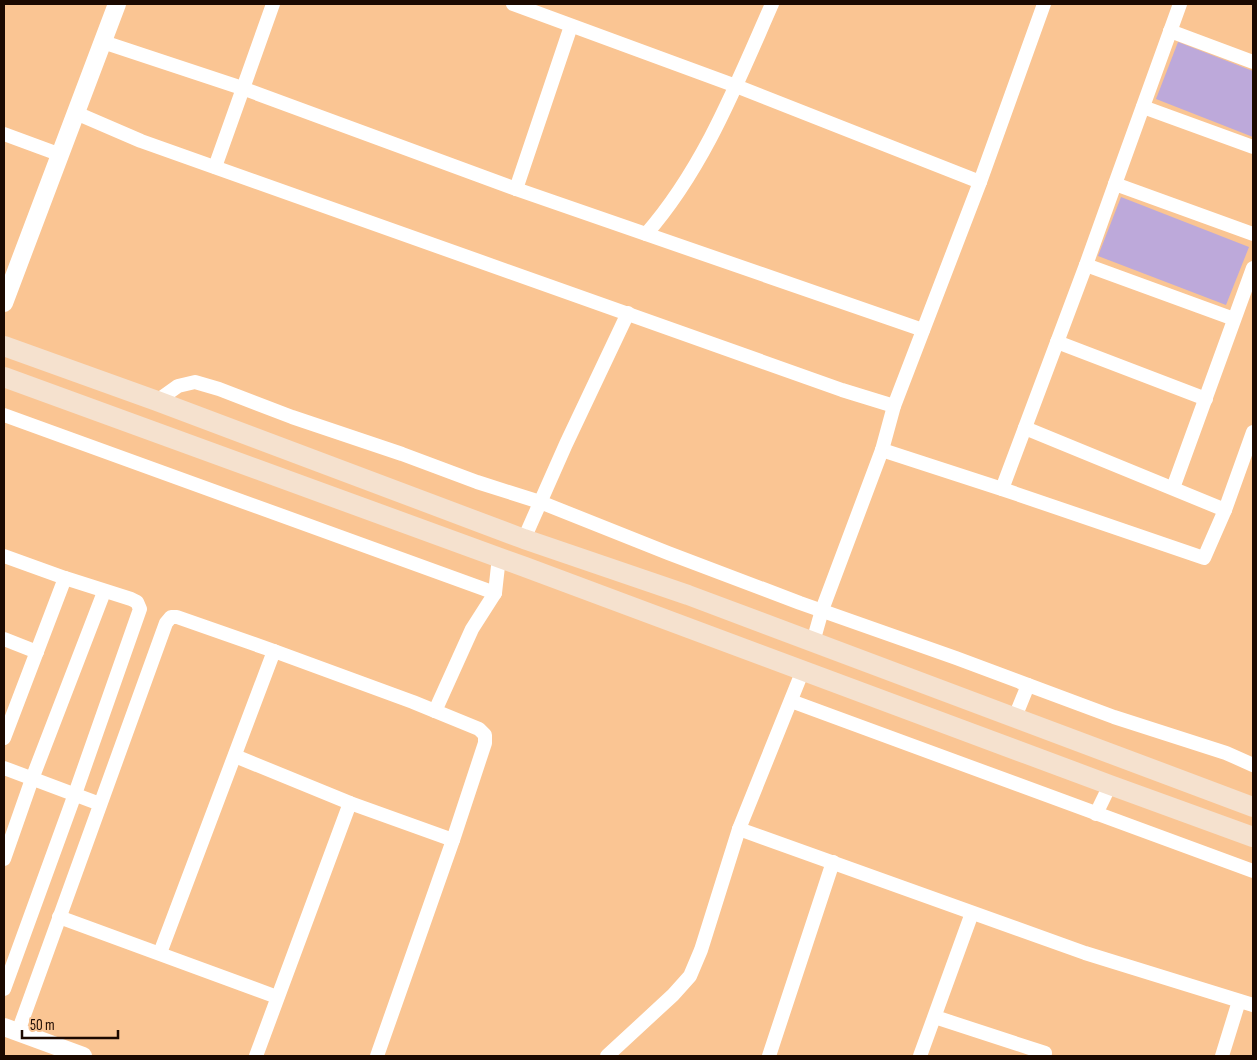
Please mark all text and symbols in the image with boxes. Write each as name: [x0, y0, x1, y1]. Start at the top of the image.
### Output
scale bar: [22, 1008, 119, 1040]
text: 50 m: [30, 1016, 55, 1035]

